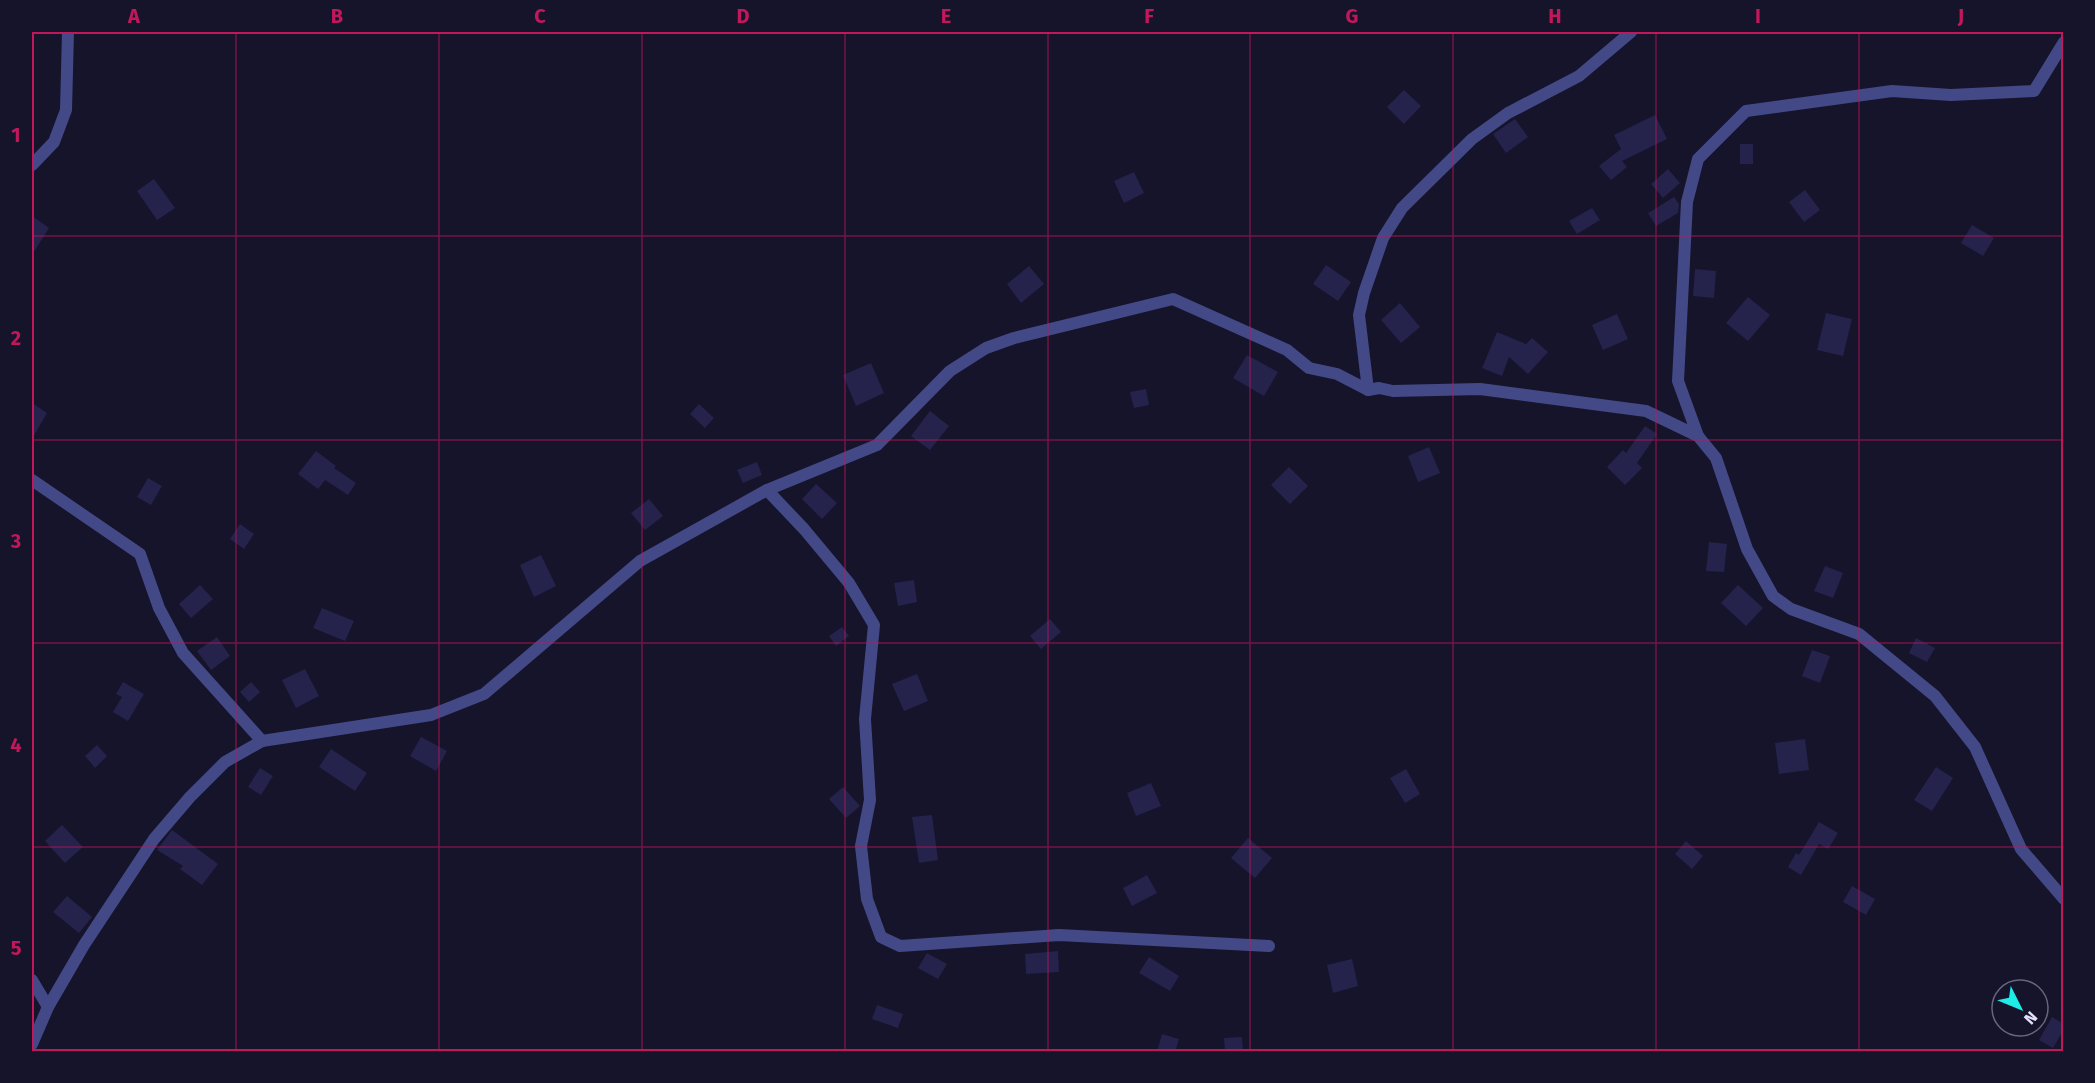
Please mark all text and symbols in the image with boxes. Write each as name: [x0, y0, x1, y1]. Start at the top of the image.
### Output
text: A: [127, 4, 141, 28]
text: B: [331, 4, 343, 28]
text: C: [534, 4, 546, 28]
text: D: [736, 4, 750, 28]
text: E: [941, 4, 951, 28]
text: F: [1144, 4, 1154, 28]
text: G: [1346, 4, 1358, 28]
text: H: [1548, 4, 1562, 28]
text: I: [1755, 4, 1761, 28]
text: J: [1957, 4, 1964, 28]
text: 1: [11, 123, 21, 147]
text: 2: [11, 326, 21, 350]
text: 3: [10, 529, 21, 553]
text: 4: [10, 733, 22, 757]
text: 5: [11, 936, 22, 960]
north arrow: [1990, 978, 2050, 1038]
text: N: [2020, 1008, 2041, 1028]

